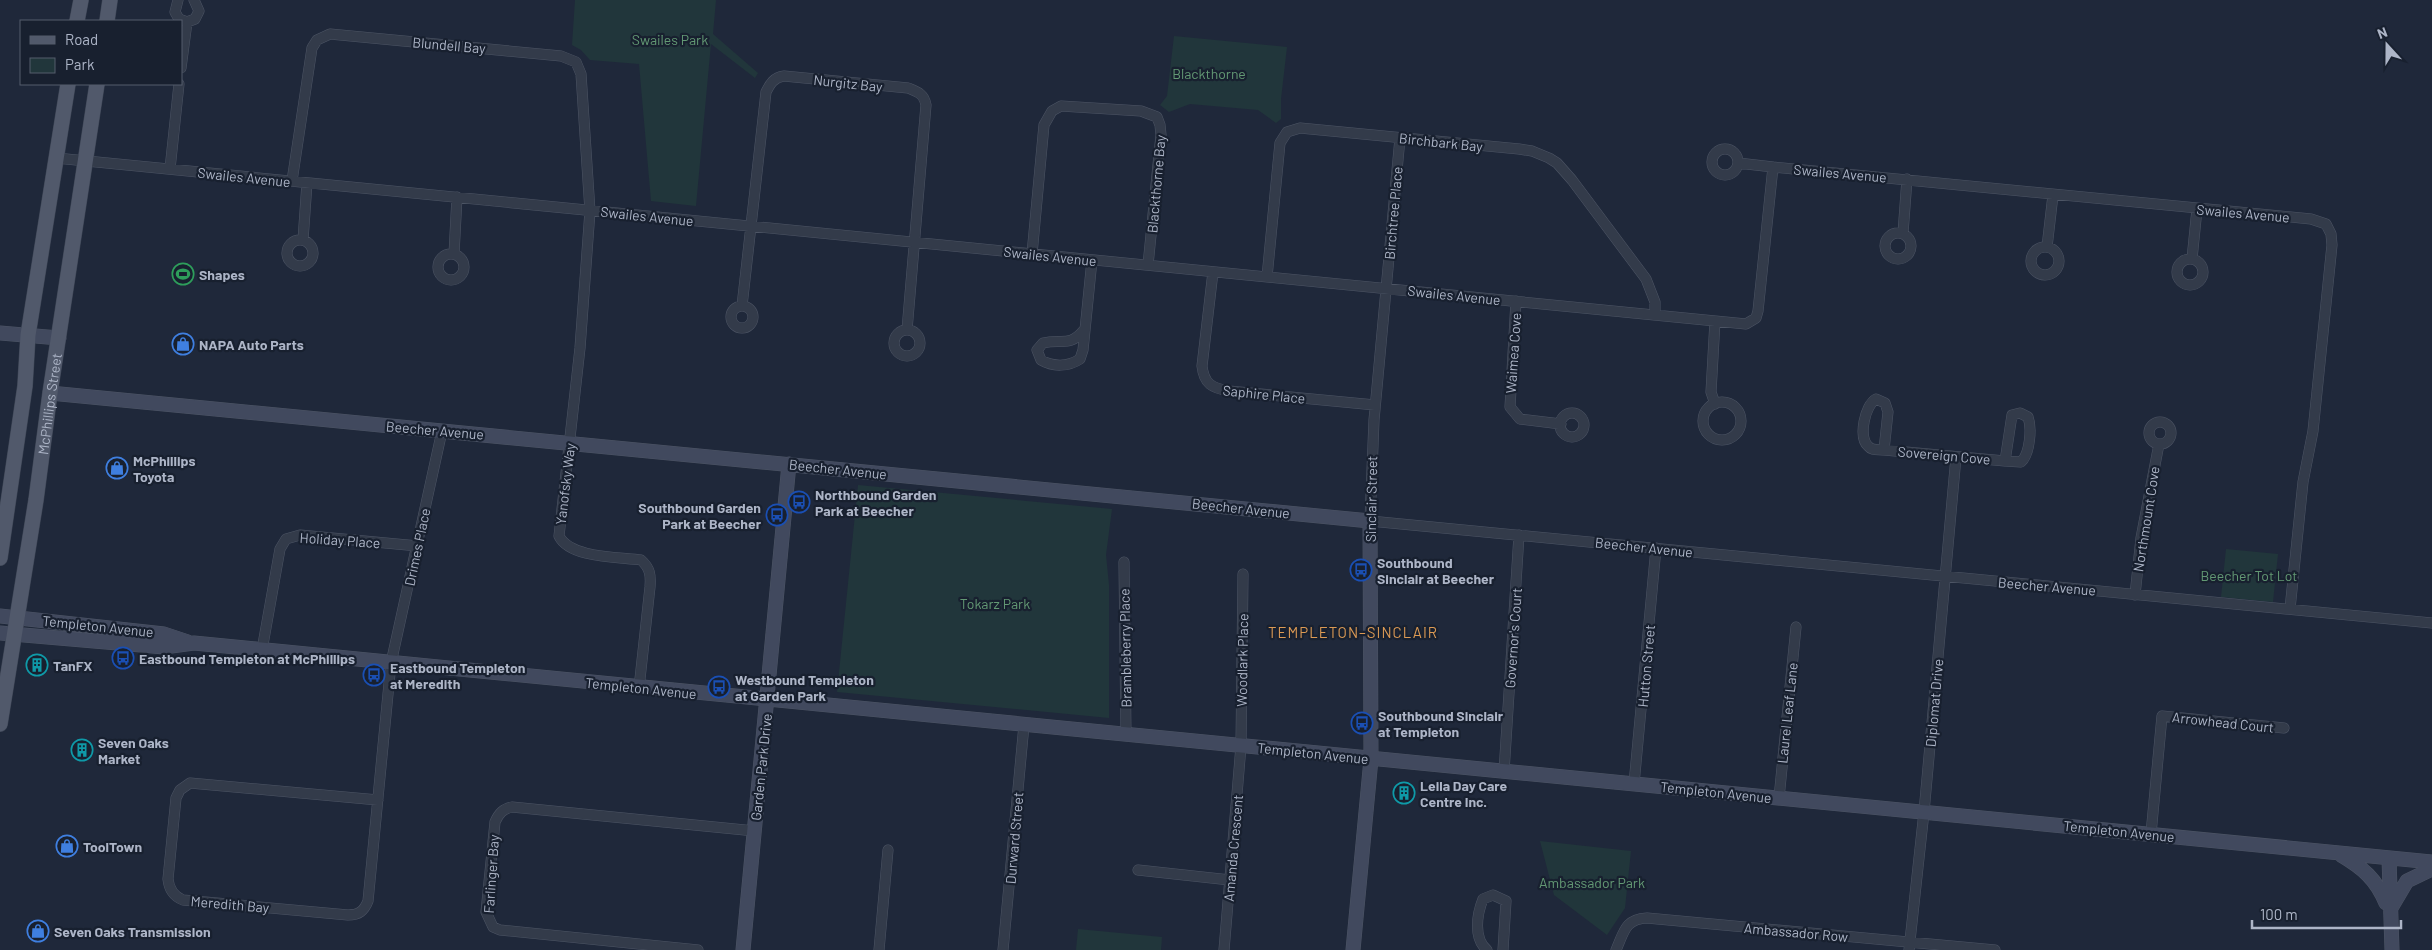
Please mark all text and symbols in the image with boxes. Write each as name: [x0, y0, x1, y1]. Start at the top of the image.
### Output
legend: [20, 20, 182, 85]
north arrow: [2362, 20, 2412, 70]
text: N: [2375, 23, 2390, 42]
text: Road: [65, 30, 98, 48]
park label: Swailes Park: [632, 31, 708, 48]
street label: Blundell Bay: [412, 33, 487, 57]
text: Park: [65, 55, 95, 73]
park label: Blackthorne: [1172, 65, 1246, 82]
street label: Nurgitz Bay: [813, 71, 884, 95]
street label: Birchbark Bay: [1398, 129, 1484, 155]
street label: Blackthorne Bay: [1143, 134, 1169, 234]
street label: Swailes Avenue: [1793, 160, 1887, 186]
street label: Swailes Avenue: [197, 164, 291, 190]
street label: Birchtree Place: [1380, 166, 1406, 260]
street label: Swailes Avenue: [2196, 200, 2290, 226]
street label: Swailes Avenue: [600, 203, 694, 229]
street label: Swailes Avenue: [1003, 243, 1097, 269]
sports icon: Shapes: [171, 262, 195, 286]
place label: Shapes: [199, 266, 245, 283]
street label: Swailes Avenue: [1407, 282, 1501, 308]
street label: Waimea Cove: [1502, 312, 1524, 394]
shop icon: NAPA Auto Parts: [171, 332, 195, 356]
place label: NAPA Auto Parts: [199, 336, 304, 353]
street label: McPhillips Street: [34, 352, 64, 456]
street label: Saphire Place: [1222, 381, 1306, 407]
street label: Beecher Avenue: [385, 417, 485, 443]
street label: Yanofsky Way: [552, 442, 579, 526]
street label: Sovereign Cove: [1897, 442, 1991, 468]
place label: McPhillips Toyota: [133, 452, 196, 485]
street label: Beecher Avenue: [788, 455, 888, 483]
shop icon: McPhillips Toyota: [105, 456, 129, 480]
street label: Sinclair Street: [1362, 456, 1380, 542]
street label: Northmount Cove: [2129, 465, 2163, 573]
place label: Northbound Garden Park at Beecher: [815, 486, 937, 519]
bus stop icon: Northbound Garden Park at Beecher: [787, 490, 811, 514]
street label: Beecher Avenue: [1191, 494, 1291, 522]
place label: Southbound Garden Park at Beecher: [638, 499, 762, 532]
bus stop icon: Southbound Garden Park at Beecher: [765, 503, 789, 527]
street label: Drimes Place: [400, 507, 434, 587]
street label: Holiday Place: [299, 529, 381, 551]
street label: Beecher Avenue: [1594, 533, 1694, 561]
place label: Southbound Sinclair at Beecher: [1377, 554, 1495, 587]
bus stop icon: Southbound Sinclair at Beecher: [1349, 558, 1373, 582]
park label: Beecher Tot Lot: [2201, 567, 2297, 584]
street label: Beecher Avenue: [1997, 573, 2097, 599]
street label: Governor's Court: [1501, 587, 1525, 689]
street label: Brambleberry Place: [1115, 588, 1135, 708]
park label: Tokarz Park: [960, 595, 1030, 612]
street label: Templeton Avenue: [42, 612, 154, 640]
street label: Woodlark Place: [1233, 613, 1251, 707]
district label: TEMPLETON–SINCLAIR: [1268, 623, 1438, 641]
street label: Hutton Street: [1634, 624, 1658, 708]
bus stop icon: Eastbound Templeton at McPhillips: [111, 646, 135, 670]
place label: Eastbound Templeton at McPhillips: [139, 650, 355, 667]
building icon: TanFX: [25, 653, 49, 677]
place label: TanFX: [53, 657, 93, 674]
street label: Diplomat Drive: [1922, 658, 1946, 748]
place label: Eastbound Templeton at Meredith: [390, 659, 525, 692]
street label: Laurel Leaf Lane: [1773, 662, 1801, 764]
bus stop icon: Eastbound Templeton at Meredith: [362, 663, 386, 687]
place label: Westbound Templeton at Garden Park: [735, 671, 874, 704]
street label: Templeton Avenue: [585, 674, 697, 702]
bus stop icon: Westbound Templeton at Garden Park: [707, 675, 731, 699]
place label: Southbound Sinclair at Templeton: [1378, 707, 1504, 740]
street label: Arrowhead Court: [2171, 708, 2275, 736]
bus stop icon: Southbound Sinclair at Templeton: [1350, 711, 1374, 735]
street label: Garden Park Drive: [747, 713, 775, 821]
place label: Seven Oaks Market: [98, 734, 169, 767]
building icon: Seven Oaks Market: [70, 738, 94, 762]
street label: Templeton Avenue: [1257, 739, 1369, 767]
place label: Leila Day Care Centre Inc.: [1420, 777, 1508, 810]
street label: Templeton Avenue: [1660, 778, 1772, 806]
building icon: Leila Day Care Centre Inc.: [1392, 781, 1416, 805]
street label: Durward Street: [1002, 791, 1026, 885]
street label: Amanda Crescent: [1220, 794, 1246, 902]
street label: Templeton Avenue: [2063, 817, 2175, 845]
street label: Farlinger Bay: [480, 833, 502, 914]
shop icon: ToolTown: [55, 834, 79, 858]
place label: ToolTown: [83, 838, 142, 855]
park label: Ambassador Park: [1539, 874, 1645, 891]
street label: Meredith Bay: [190, 892, 271, 916]
scale bar: [2252, 898, 2401, 930]
text: 100 m: [2260, 905, 2298, 923]
shop icon: Seven Oaks Transmission: [26, 919, 50, 943]
street label: Ambassador Row: [1743, 919, 1849, 945]
place label: Seven Oaks Transmission: [54, 923, 211, 940]

